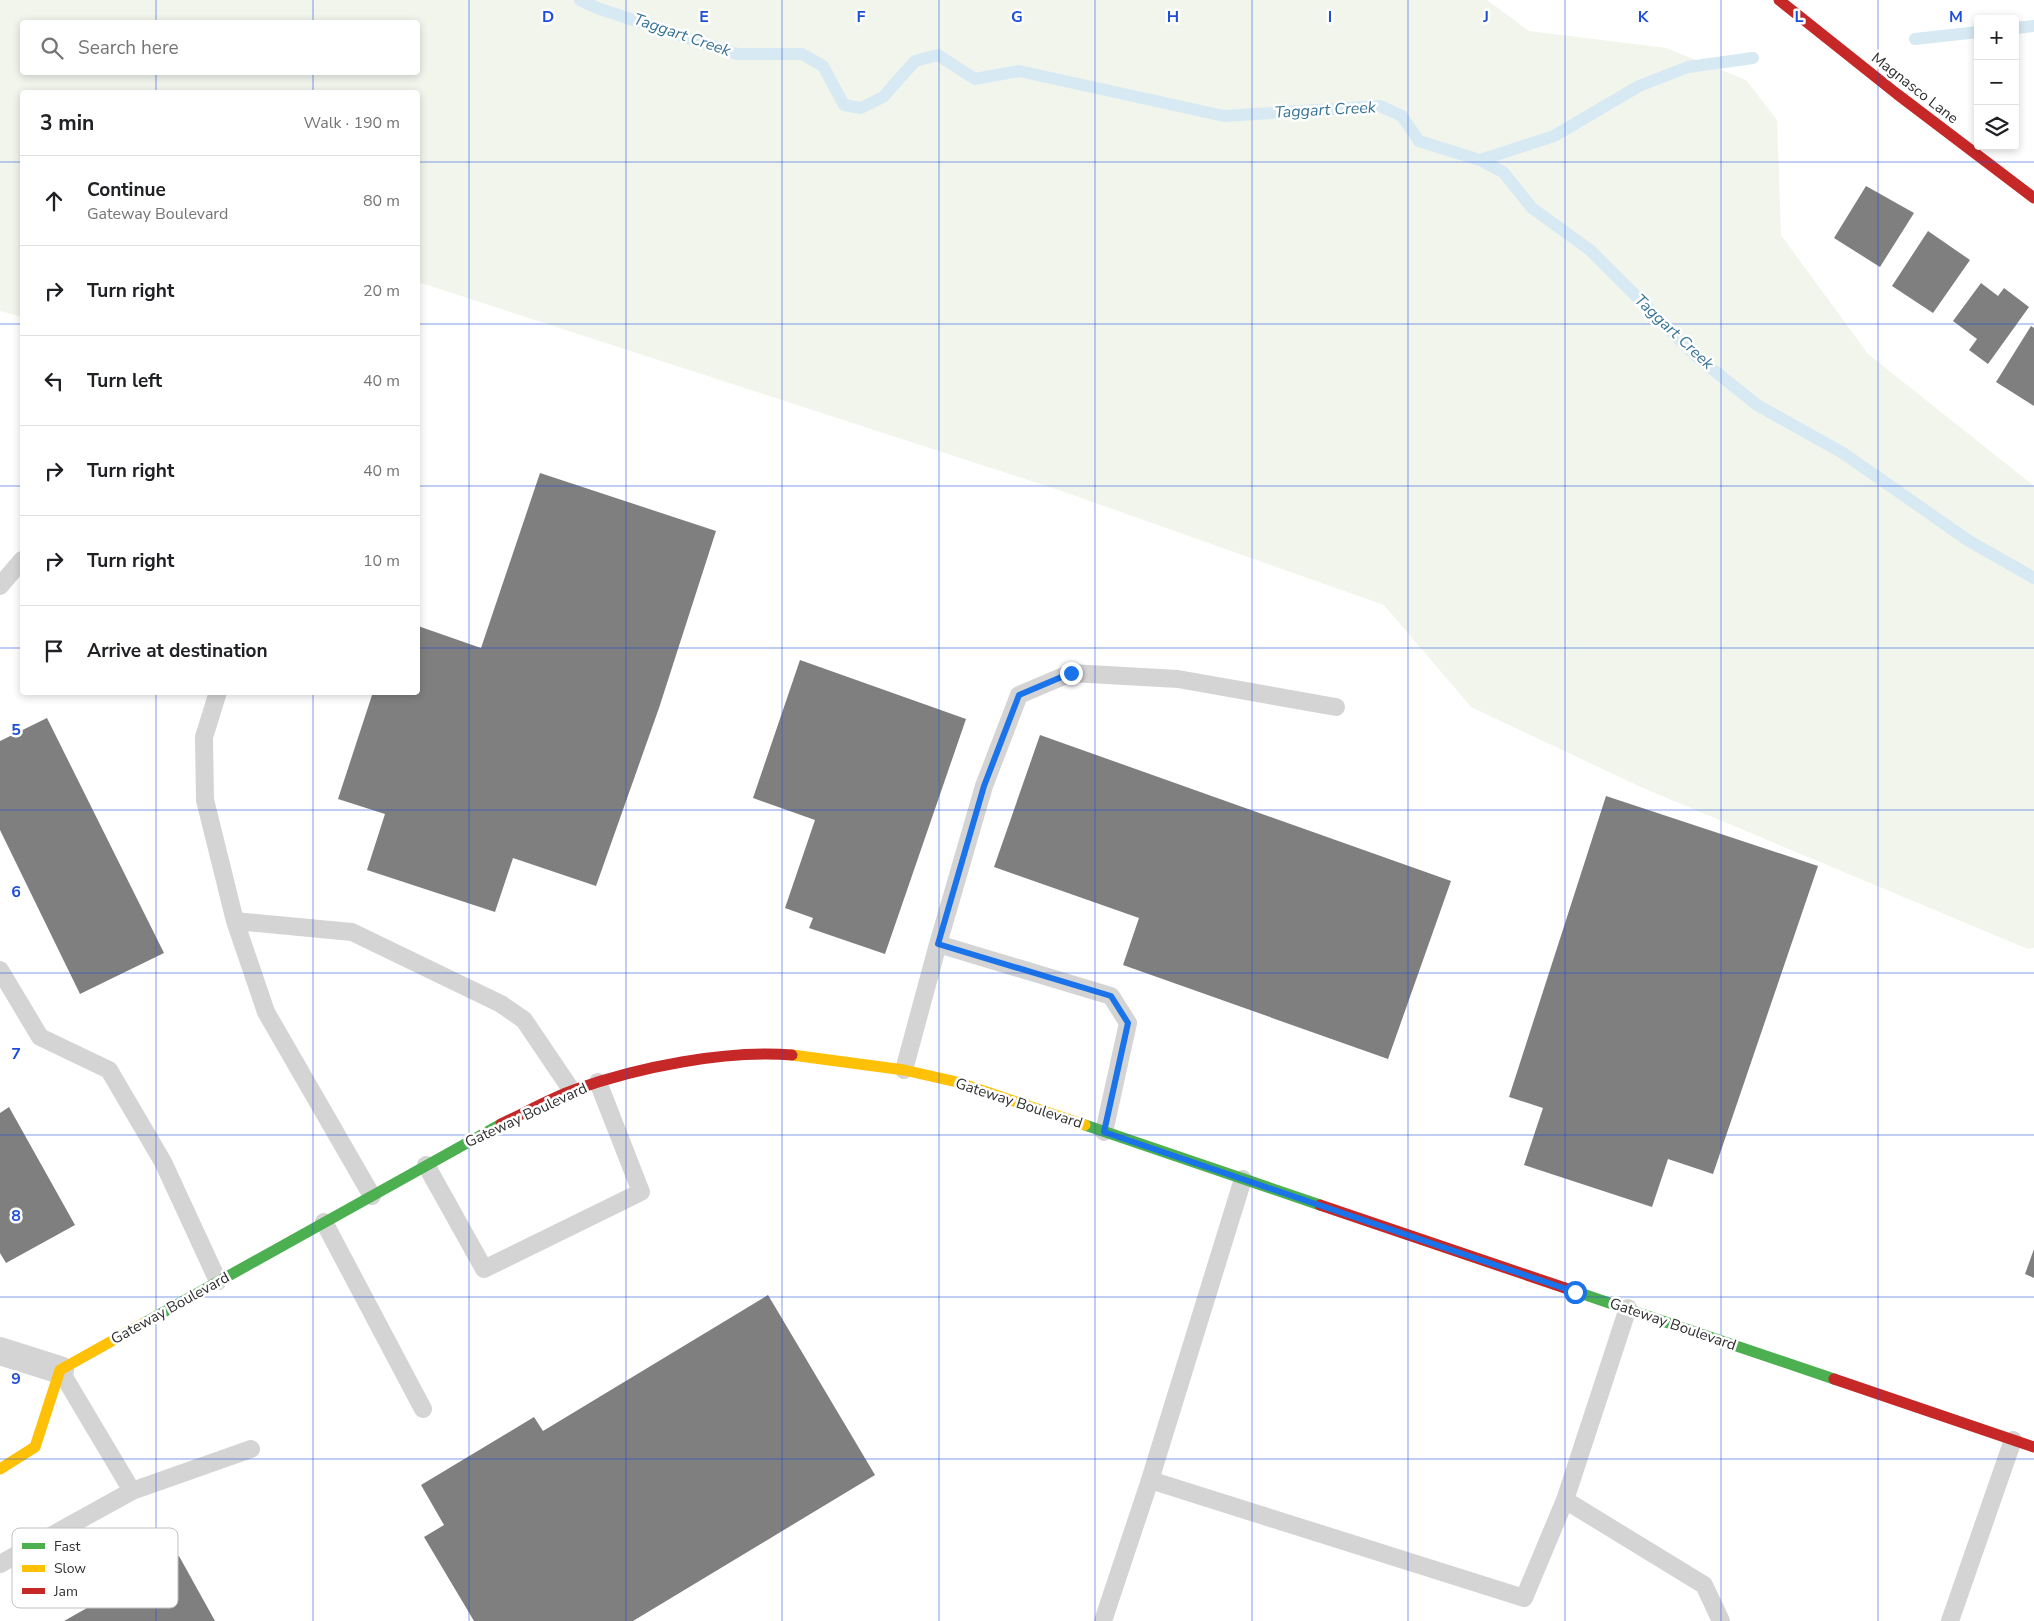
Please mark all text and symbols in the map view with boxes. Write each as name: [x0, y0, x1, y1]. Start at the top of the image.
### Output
text: D: [542, 6, 554, 28]
text: E: [699, 6, 709, 28]
text: F: [857, 6, 866, 28]
text: G: [1011, 6, 1023, 28]
text: H: [1167, 6, 1179, 28]
text: I: [1328, 6, 1332, 28]
text: J: [1482, 6, 1489, 28]
text: K: [1638, 6, 1650, 28]
text: L: [1795, 6, 1804, 28]
text: M: [1949, 6, 1963, 28]
water label: Taggart Creek: [630, 8, 734, 62]
map controls: [1974, 15, 2019, 150]
button: +: [1974, 15, 2019, 60]
search box: [20, 20, 420, 75]
icon: search: [38, 34, 66, 62]
text: Search here: [78, 35, 179, 61]
street label: Magnasco Lane: [1868, 48, 1962, 128]
button: −: [1974, 60, 2019, 105]
water label: Taggart Creek: [1274, 96, 1377, 124]
button: layers: [1974, 105, 2019, 150]
text: 3 min: [40, 109, 94, 137]
text: Walk · 190 m: [304, 112, 400, 134]
text: Continue: [87, 177, 166, 203]
icon: ahead: [40, 187, 68, 215]
text: 80 m: [363, 190, 400, 212]
text: Gateway Boulevard: [87, 203, 228, 225]
icon: right: [40, 277, 68, 305]
text: Turn right: [87, 278, 174, 304]
text: 20 m: [363, 280, 400, 302]
water label: Taggart Creek: [1629, 289, 1719, 375]
icon: left: [40, 367, 68, 395]
text: Turn left: [87, 368, 162, 394]
text: 40 m: [363, 370, 400, 392]
icon: right: [40, 457, 68, 485]
text: Turn right: [87, 458, 174, 484]
text: 40 m: [363, 460, 400, 482]
icon: right: [40, 547, 68, 575]
text: Turn right: [87, 548, 174, 574]
text: 10 m: [363, 550, 400, 572]
icon: arrive: [40, 637, 68, 665]
text: Arrive at destination: [87, 638, 268, 664]
route end: [1060, 662, 1083, 685]
text: 5: [11, 719, 21, 741]
text: 6: [11, 881, 21, 903]
text: 7: [11, 1043, 21, 1065]
street label: Gateway Boulevard: [953, 1073, 1085, 1133]
street label: Gateway Boulevard: [462, 1078, 590, 1152]
text: 8: [11, 1205, 21, 1227]
street label: Gateway Boulevard: [107, 1267, 233, 1349]
route start: [1564, 1281, 1587, 1304]
street label: Gateway Boulevard: [1607, 1293, 1739, 1355]
text: 9: [11, 1368, 21, 1390]
legend: [12, 1528, 178, 1608]
text: Fast: [54, 1537, 80, 1556]
text: Slow: [54, 1559, 86, 1578]
text: Jam: [53, 1582, 78, 1601]

